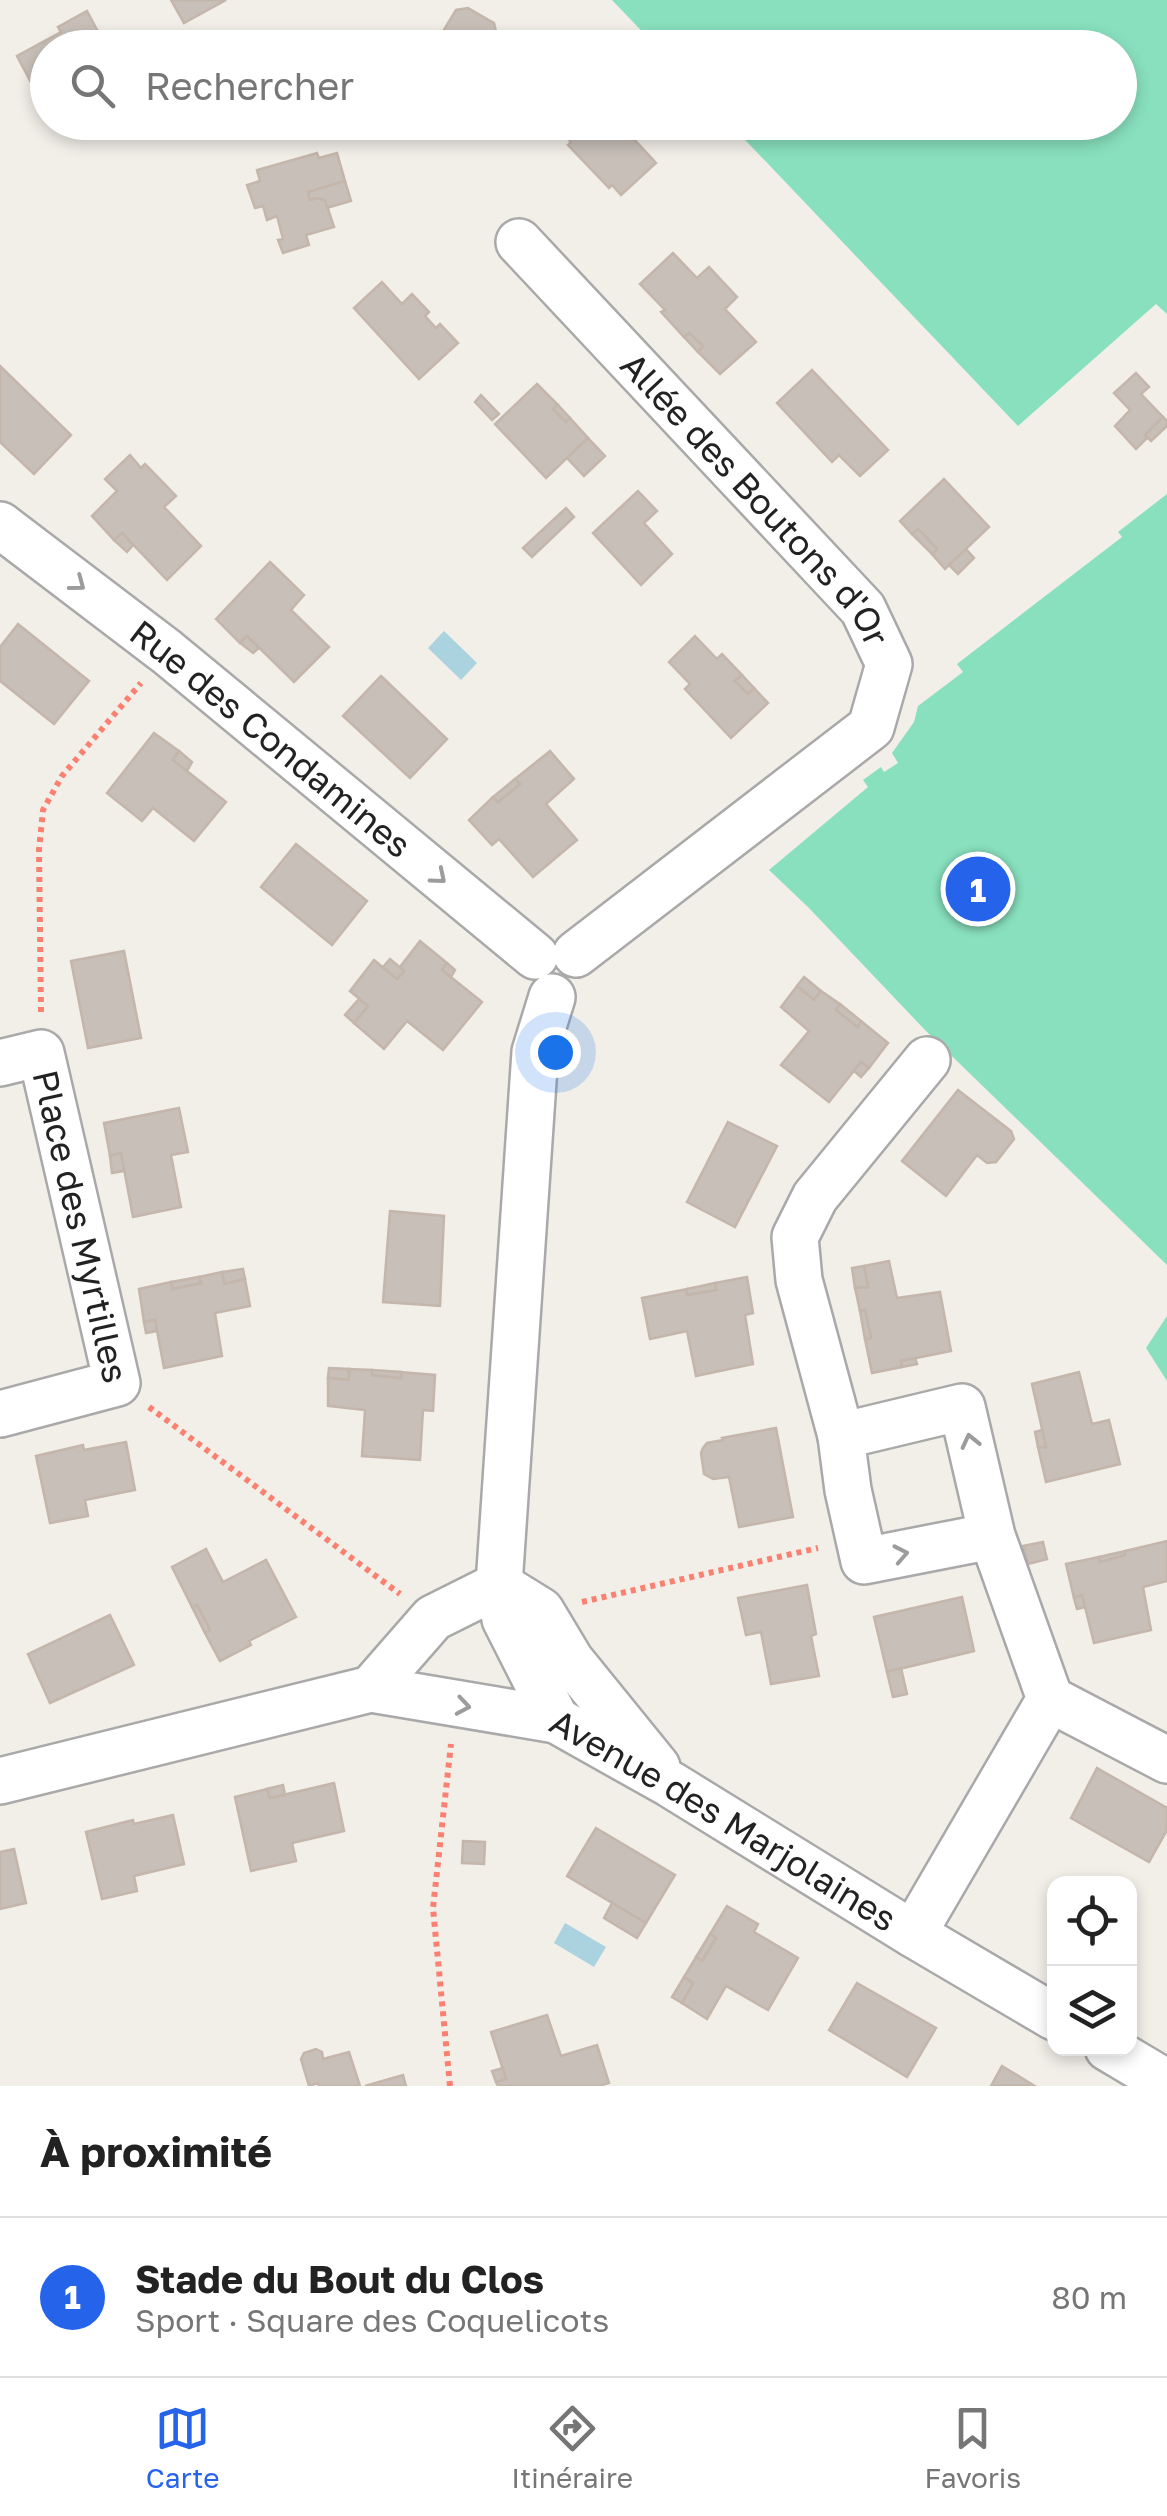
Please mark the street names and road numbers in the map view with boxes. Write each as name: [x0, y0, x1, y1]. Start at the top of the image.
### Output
street label: Allée des Boutons d'Or: [613, 344, 898, 652]
street label: Rue des Condamines: [122, 611, 420, 866]
street label: Place des Myrtilles: [25, 1066, 137, 1387]
street label: Avenue des Marjolaines: [543, 1700, 904, 1940]

